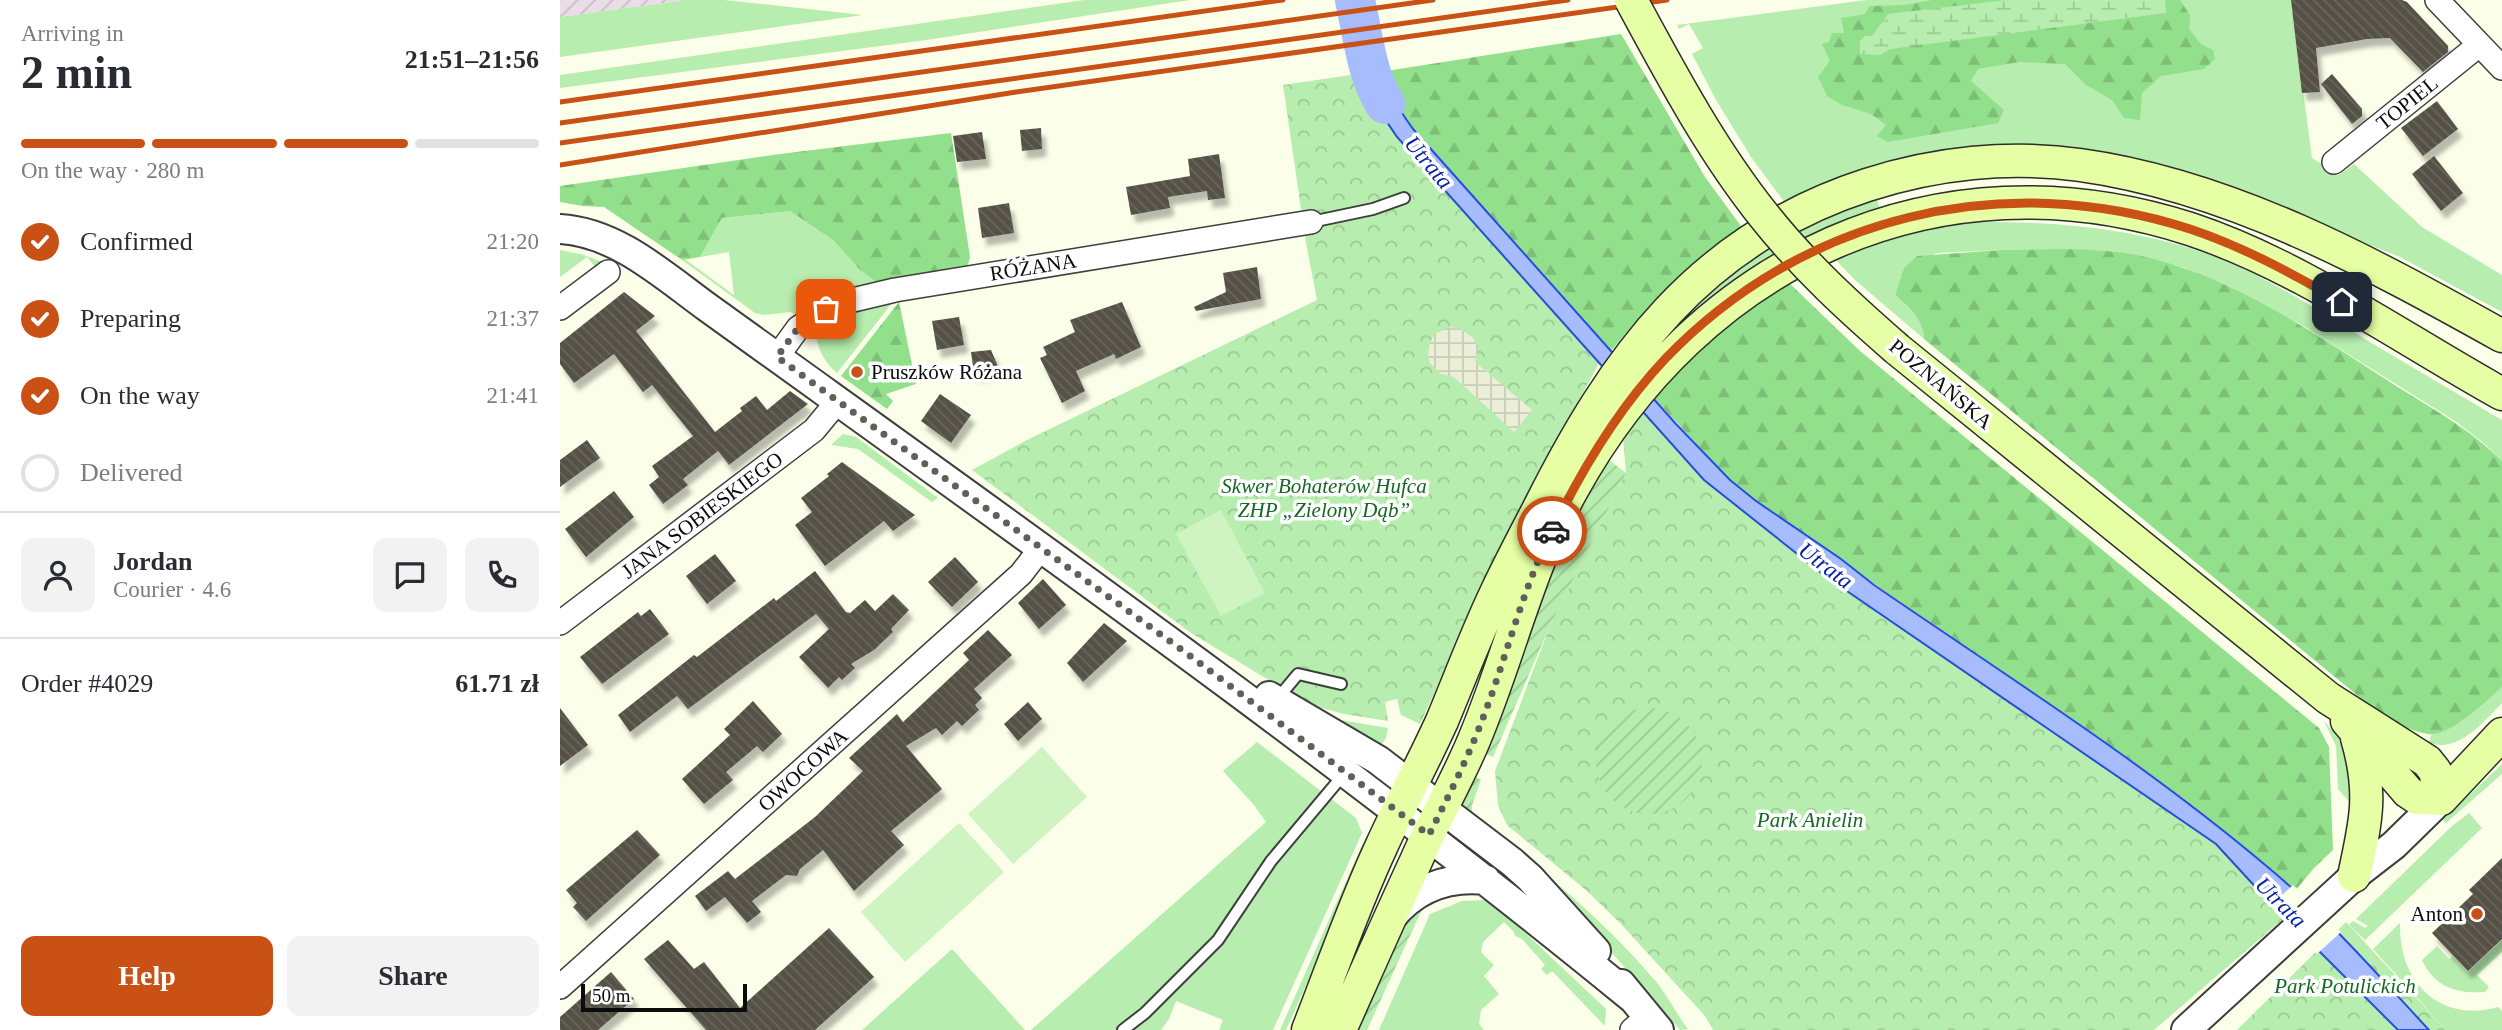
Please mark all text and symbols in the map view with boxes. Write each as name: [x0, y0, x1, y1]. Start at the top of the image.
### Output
text: Arriving in: [21, 21, 124, 46]
text: 21:51–21:56: [405, 45, 539, 74]
text: 2 min: [21, 47, 132, 98]
street label: TOPIEL: [2371, 71, 2443, 135]
water label: Utrata: [1399, 131, 1458, 194]
text: On the way · 280 m: [21, 158, 204, 183]
icon: check: [21, 223, 59, 261]
text: Confirmed: [80, 227, 193, 256]
text: 21:20: [487, 229, 539, 254]
street label: RÓŻANA: [988, 248, 1079, 286]
pin: [2312, 272, 2372, 332]
pin: [796, 279, 856, 339]
icon: home: [2323, 283, 2361, 321]
icon: bag: [807, 290, 845, 328]
icon: check: [21, 300, 59, 338]
text: Preparing: [80, 304, 181, 333]
text: 21:37: [487, 306, 539, 331]
street label: POZNAŃSKA: [1885, 334, 1998, 435]
place label: Pruszków Różana: [871, 360, 1023, 384]
marker: Pruszków Różana: [849, 364, 865, 380]
icon: check: [21, 377, 59, 415]
text: On the way: [80, 381, 200, 410]
text: 21:41: [487, 383, 539, 408]
street label: JANA SOBIESKIEGO: [617, 447, 787, 583]
text: Delivered: [80, 458, 183, 487]
park label: Skwer Bohaterów Hufca ZHP „Zielony Dąb”: [1221, 474, 1427, 522]
courier: [1517, 496, 1587, 566]
icon: car: [1533, 512, 1571, 550]
water label: Utrata: [1794, 537, 1858, 594]
button: person: [21, 538, 95, 612]
button: chat: [373, 538, 447, 612]
button: phone: [465, 538, 539, 612]
text: Jordan: [113, 547, 192, 576]
text: Courier · 4.6: [113, 577, 231, 602]
text: Order #4029: [21, 669, 153, 698]
text: 61.71 zł: [455, 669, 539, 698]
street label: OWOCOWA: [753, 723, 853, 816]
park label: Park Anielin: [1756, 808, 1863, 832]
water label: Utrata: [2250, 872, 2311, 933]
place label: Anton: [2411, 902, 2464, 926]
marker: Anton: [2469, 906, 2485, 922]
button: Help: [21, 936, 273, 1016]
button: Share: [287, 936, 539, 1016]
park label: Park Potulickich: [2273, 974, 2416, 998]
scale bar: [581, 981, 747, 1013]
text: 50 m: [592, 985, 631, 1006]

